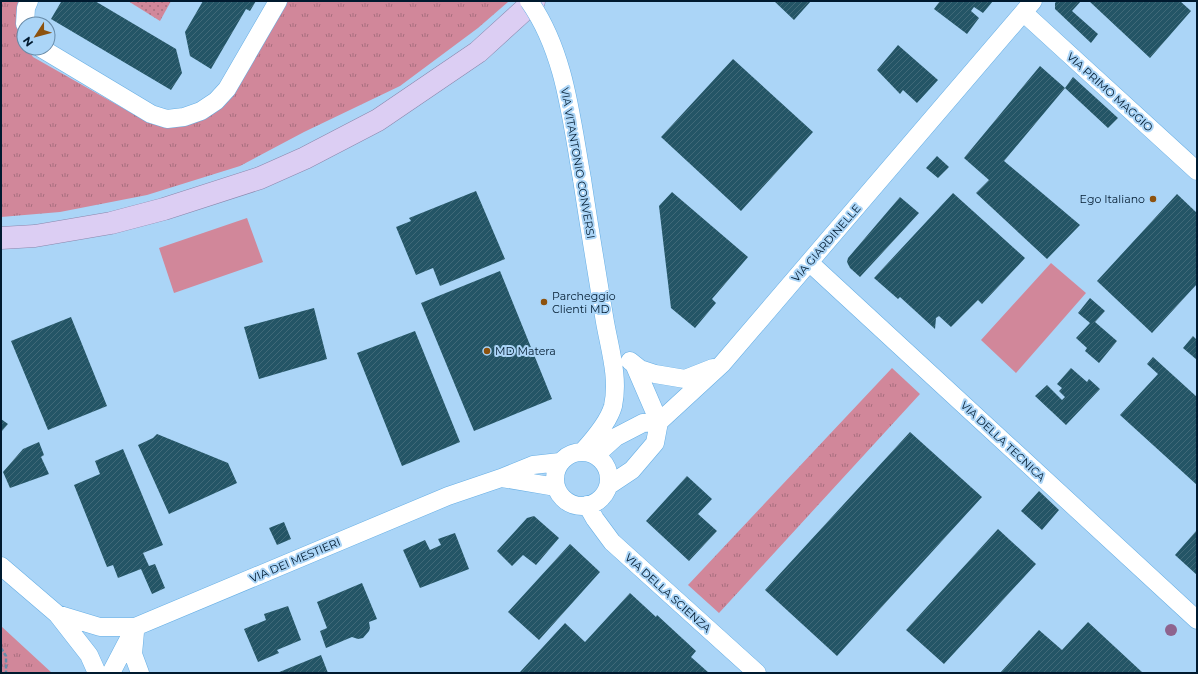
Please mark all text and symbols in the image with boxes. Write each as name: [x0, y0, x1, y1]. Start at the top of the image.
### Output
north arrow: [16, 16, 56, 56]
text: N: [20, 34, 36, 50]
street label: VIA PRIMO MAGGIO: [1064, 50, 1156, 134]
street label: VIA VITANTONIO CONVERSI: [558, 86, 598, 240]
place label: Ego Italiano: [1080, 192, 1145, 206]
marker: Ego Italiano: [1148, 194, 1158, 204]
street label: VIA GIARDINELLE: [788, 201, 864, 285]
place label: Parcheggio Clienti MD: [552, 289, 616, 316]
marker: Parcheggio Clienti MD: [539, 297, 549, 307]
place label: MD Matera: [495, 344, 556, 358]
marker: MD Matera: [482, 346, 492, 356]
street label: VIA DELLA TECNICA: [958, 398, 1048, 484]
street label: VIA DEI MESTIERI: [248, 535, 342, 585]
street label: VIA DELLA SCIENZA: [622, 551, 714, 635]

